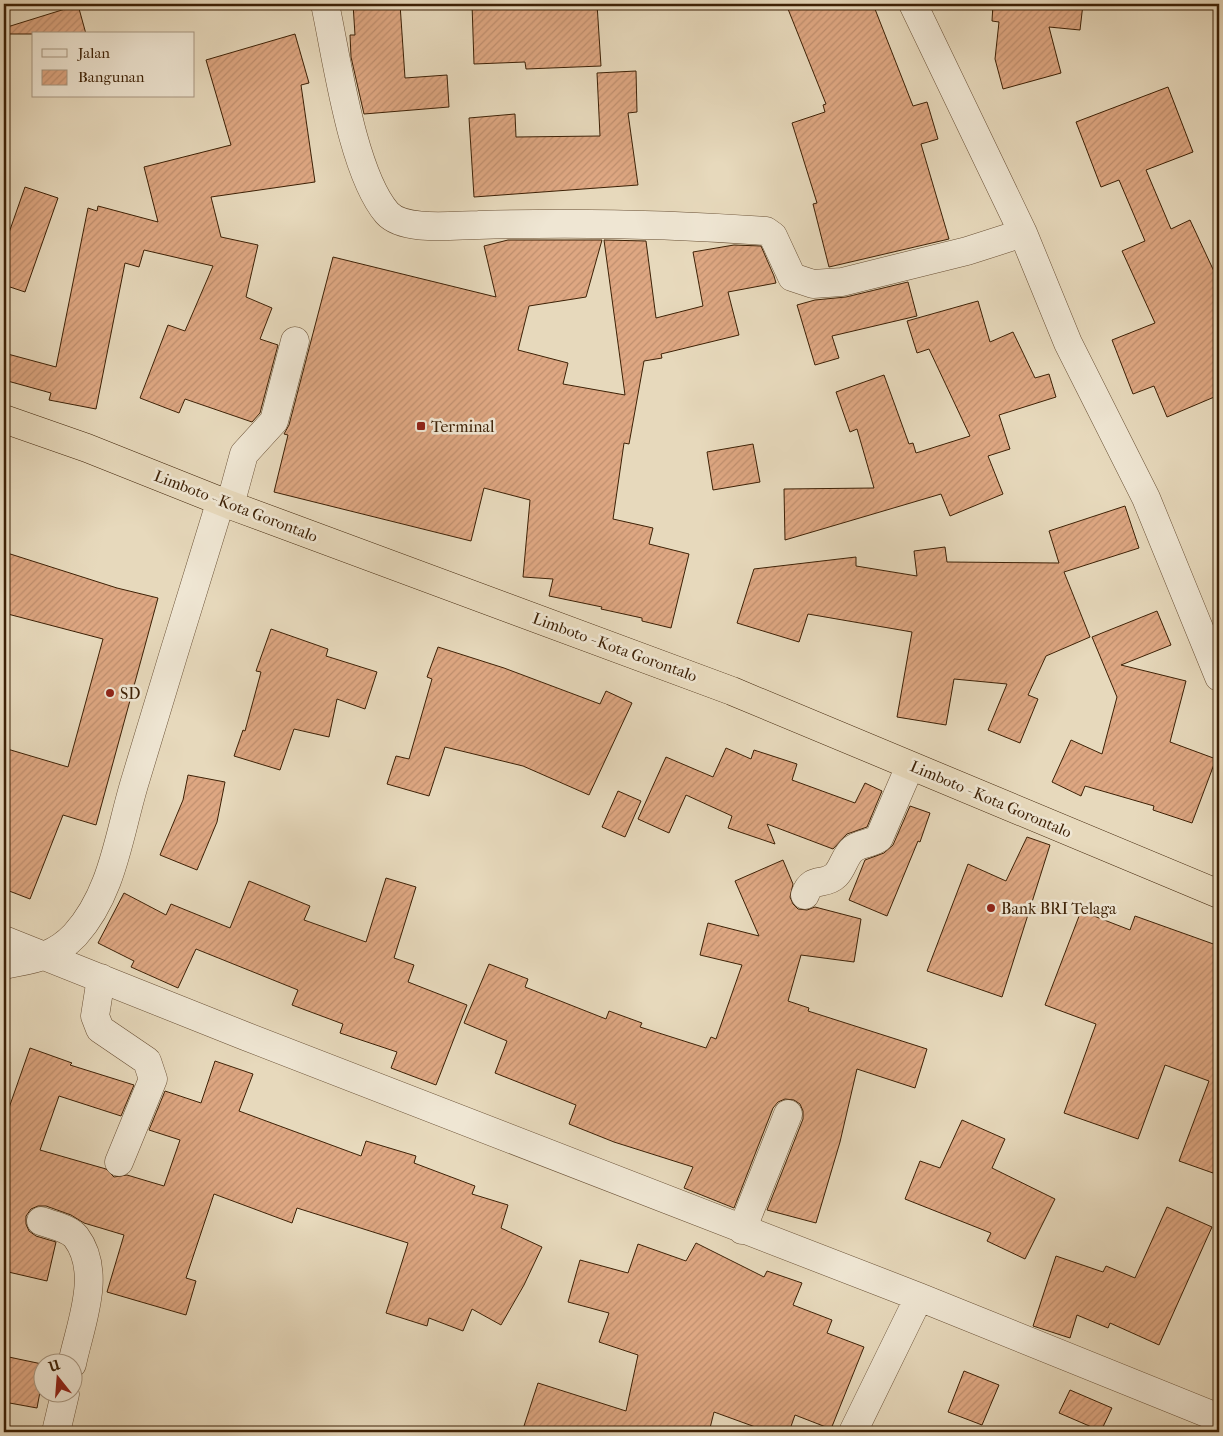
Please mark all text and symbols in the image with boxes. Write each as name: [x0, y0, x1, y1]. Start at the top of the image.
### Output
legend: [32, 32, 195, 98]
text: Jalan: [77, 44, 110, 62]
text: Bangunan: [78, 68, 145, 86]
place label: Terminal: [431, 417, 495, 436]
marker: Terminal: [415, 420, 427, 432]
street label: Limboto - Kota Gorontalo: [152, 466, 320, 546]
street label: Limboto - Kota Gorontalo: [530, 608, 700, 686]
place label: SD: [120, 684, 140, 703]
marker: SD: [104, 687, 116, 699]
street label: Limboto - Kota Gorontalo: [907, 756, 1075, 842]
place label: Bank BRI Telaga: [1001, 899, 1117, 918]
marker: Bank BRI Telaga: [985, 902, 997, 914]
north arrow: [32, 1354, 82, 1404]
text: U: [46, 1356, 62, 1376]

